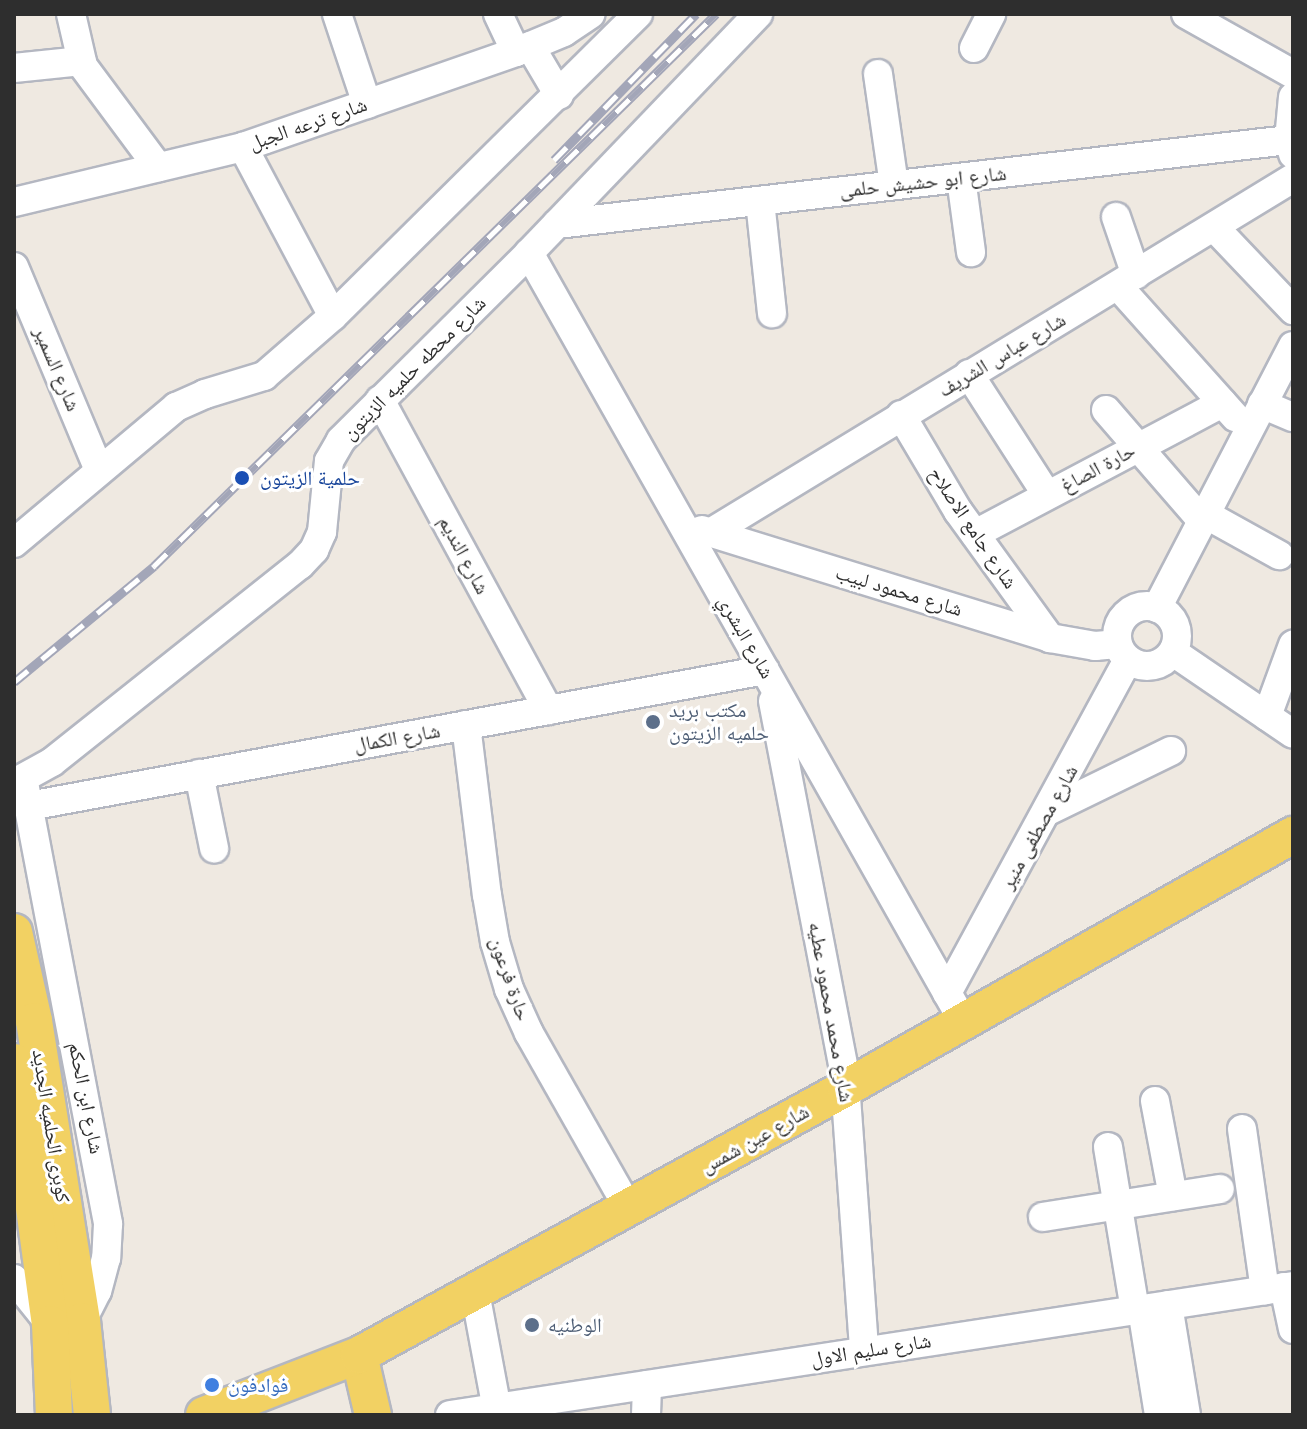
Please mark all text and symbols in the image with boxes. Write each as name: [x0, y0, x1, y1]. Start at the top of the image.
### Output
street label: شارع ترعه الجبل: [246, 93, 370, 155]
street label: شارع ابو حشيش حلمى: [838, 161, 1008, 203]
street label: شارع محطه حلميه الزيتون: [337, 291, 491, 445]
street label: شارع عباس الشريف: [934, 308, 1070, 402]
street label: شارع السمير: [28, 323, 86, 415]
street label: حارة الصاغ: [1057, 438, 1139, 498]
street label: شارع جامع الاصلاح: [923, 463, 1023, 593]
place label: حلمية الزيتون: [260, 466, 360, 490]
marker: حلمية الزيتون: [231, 467, 253, 489]
street label: شارع النديم: [433, 512, 495, 598]
street label: شارع محمود لبيب: [833, 560, 965, 622]
street label: شارع البشري: [713, 591, 779, 683]
place label: مكتب بريد حلميه الزيتون: [669, 698, 769, 745]
marker: مكتب بريد حلميه الزيتون: [644, 713, 662, 731]
street label: شارع الكمال: [352, 719, 442, 757]
street label: شارع مصطفى منير: [995, 761, 1083, 893]
street label: شارع محمد محمود عطيه: [803, 920, 859, 1104]
street label: حارة فرعون: [485, 934, 535, 1024]
street label: شارع ابن الحكم: [63, 1040, 109, 1156]
street label: كوبرى الحلميه الجديد: [27, 1048, 75, 1204]
street label: شارع عين شمس: [697, 1099, 813, 1179]
place label: الوطنيه: [548, 1313, 602, 1337]
marker: الوطنيه: [523, 1316, 541, 1334]
street label: شارع سليم الاول: [809, 1329, 933, 1371]
place label: فوادفون: [228, 1373, 288, 1397]
marker: فوادفون: [203, 1376, 221, 1394]

